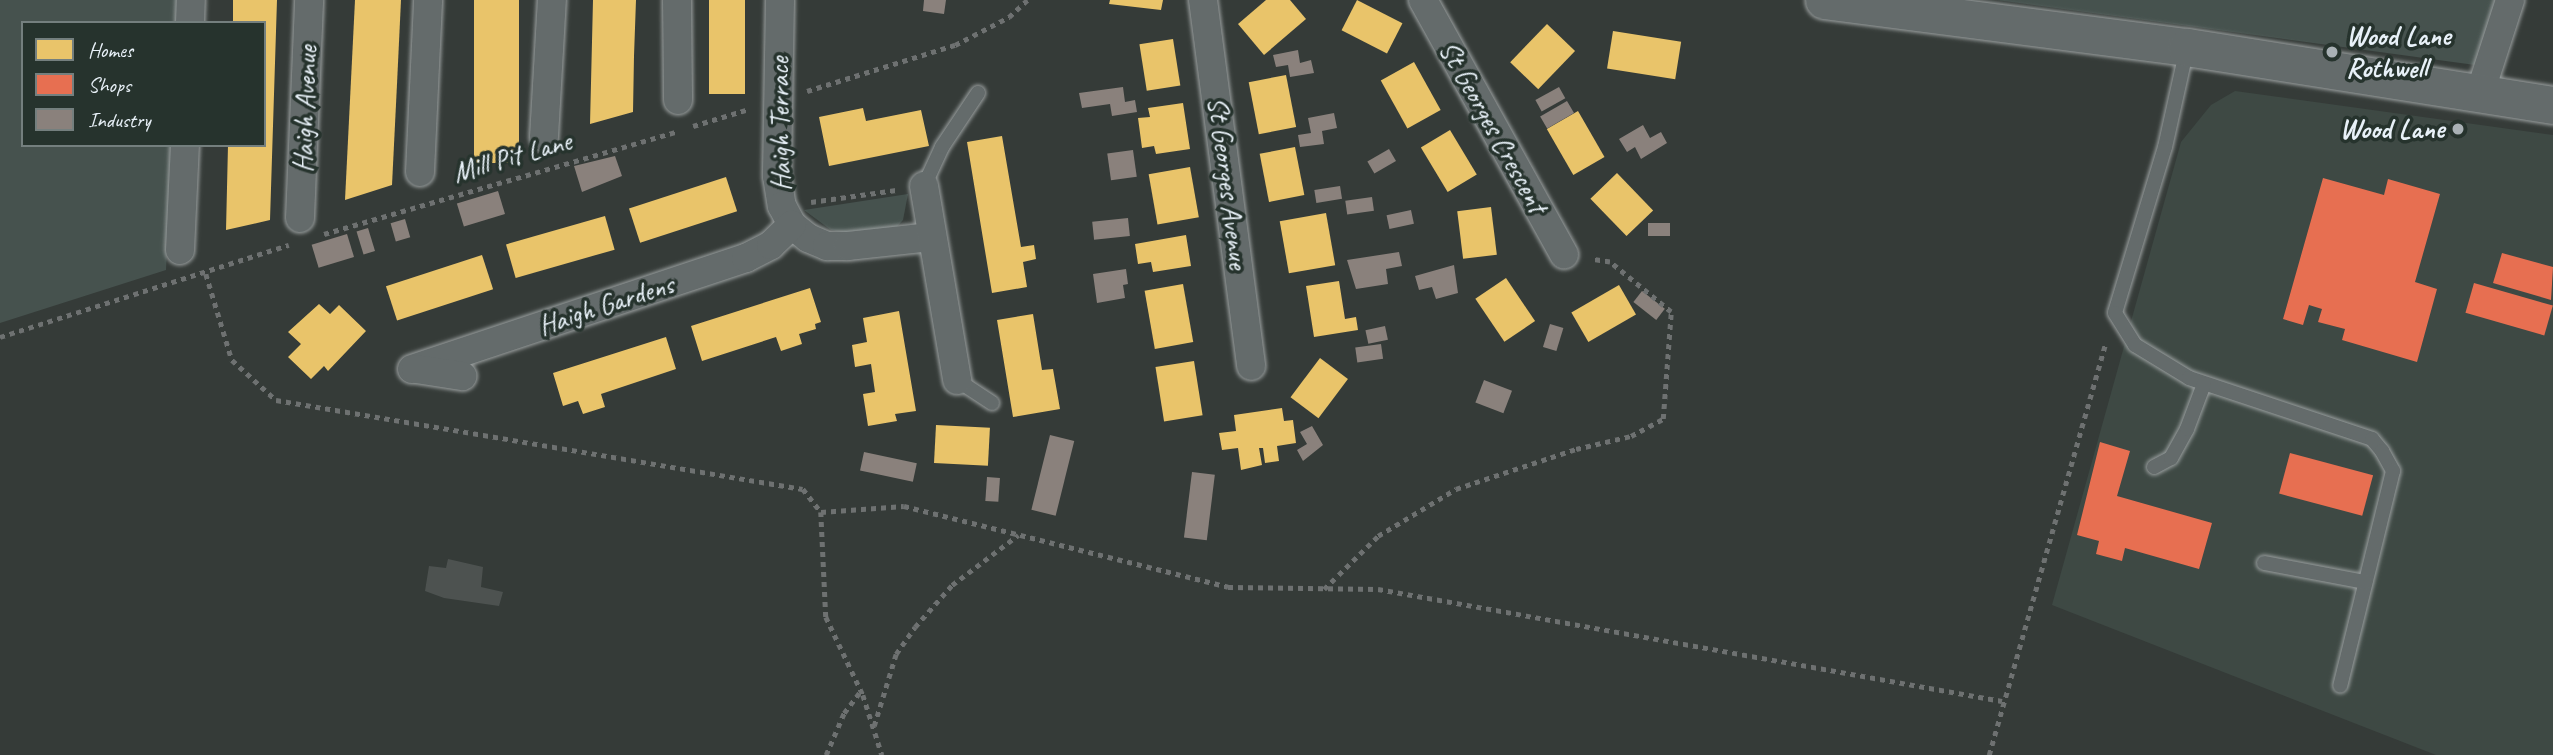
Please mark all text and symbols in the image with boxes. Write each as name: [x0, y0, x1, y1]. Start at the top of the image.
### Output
place label: Wood Lane Rothwell: [2346, 19, 2451, 85]
legend: [21, 21, 266, 147]
street label: St Georges Crescent: [1432, 35, 1554, 219]
text: Homes: [88, 37, 133, 63]
marker: Wood Lane Rothwell: [2324, 44, 2340, 60]
street label: Haigh Avenue: [286, 45, 324, 173]
street label: Haigh Terrace: [762, 57, 798, 191]
text: Shops: [88, 72, 131, 98]
street label: St Georges Avenue: [1201, 95, 1255, 271]
text: Industry: [88, 107, 151, 133]
place label: Wood Lane: [2339, 112, 2444, 146]
marker: Wood Lane: [2450, 121, 2466, 137]
street label: Mill Pit Lane: [449, 124, 575, 190]
street label: Haigh Gardens: [534, 267, 678, 343]

